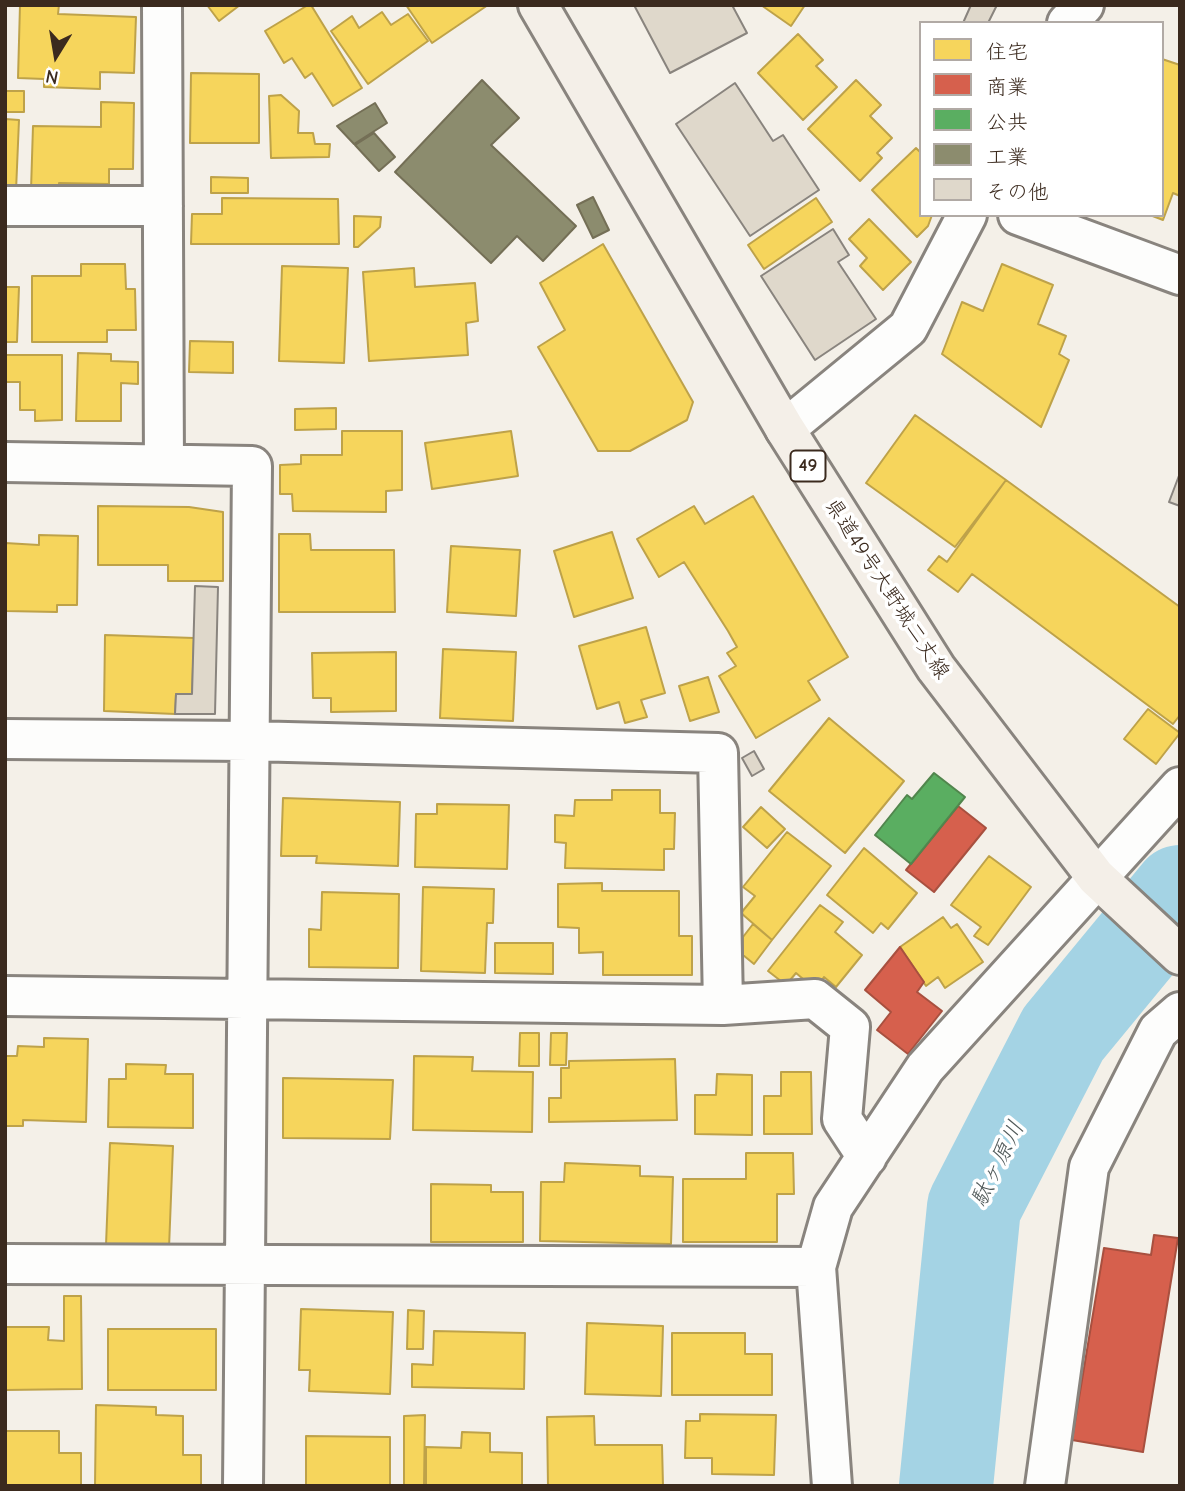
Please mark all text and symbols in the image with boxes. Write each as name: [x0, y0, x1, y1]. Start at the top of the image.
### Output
north arrow: [21, 21, 91, 91]
legend: [919, 21, 1164, 217]
text: 住宅: [986, 40, 1028, 64]
text: N: [44, 65, 60, 89]
text: 商業: [986, 75, 1028, 99]
text: 公共: [986, 110, 1028, 134]
text: 工業: [986, 145, 1028, 169]
text: その他: [986, 180, 1049, 204]
road number: 49: [790, 450, 826, 481]
street label: 県道49号大野城二丈線: [819, 494, 955, 684]
water label: 駄ヶ原川: [965, 1117, 1031, 1211]

